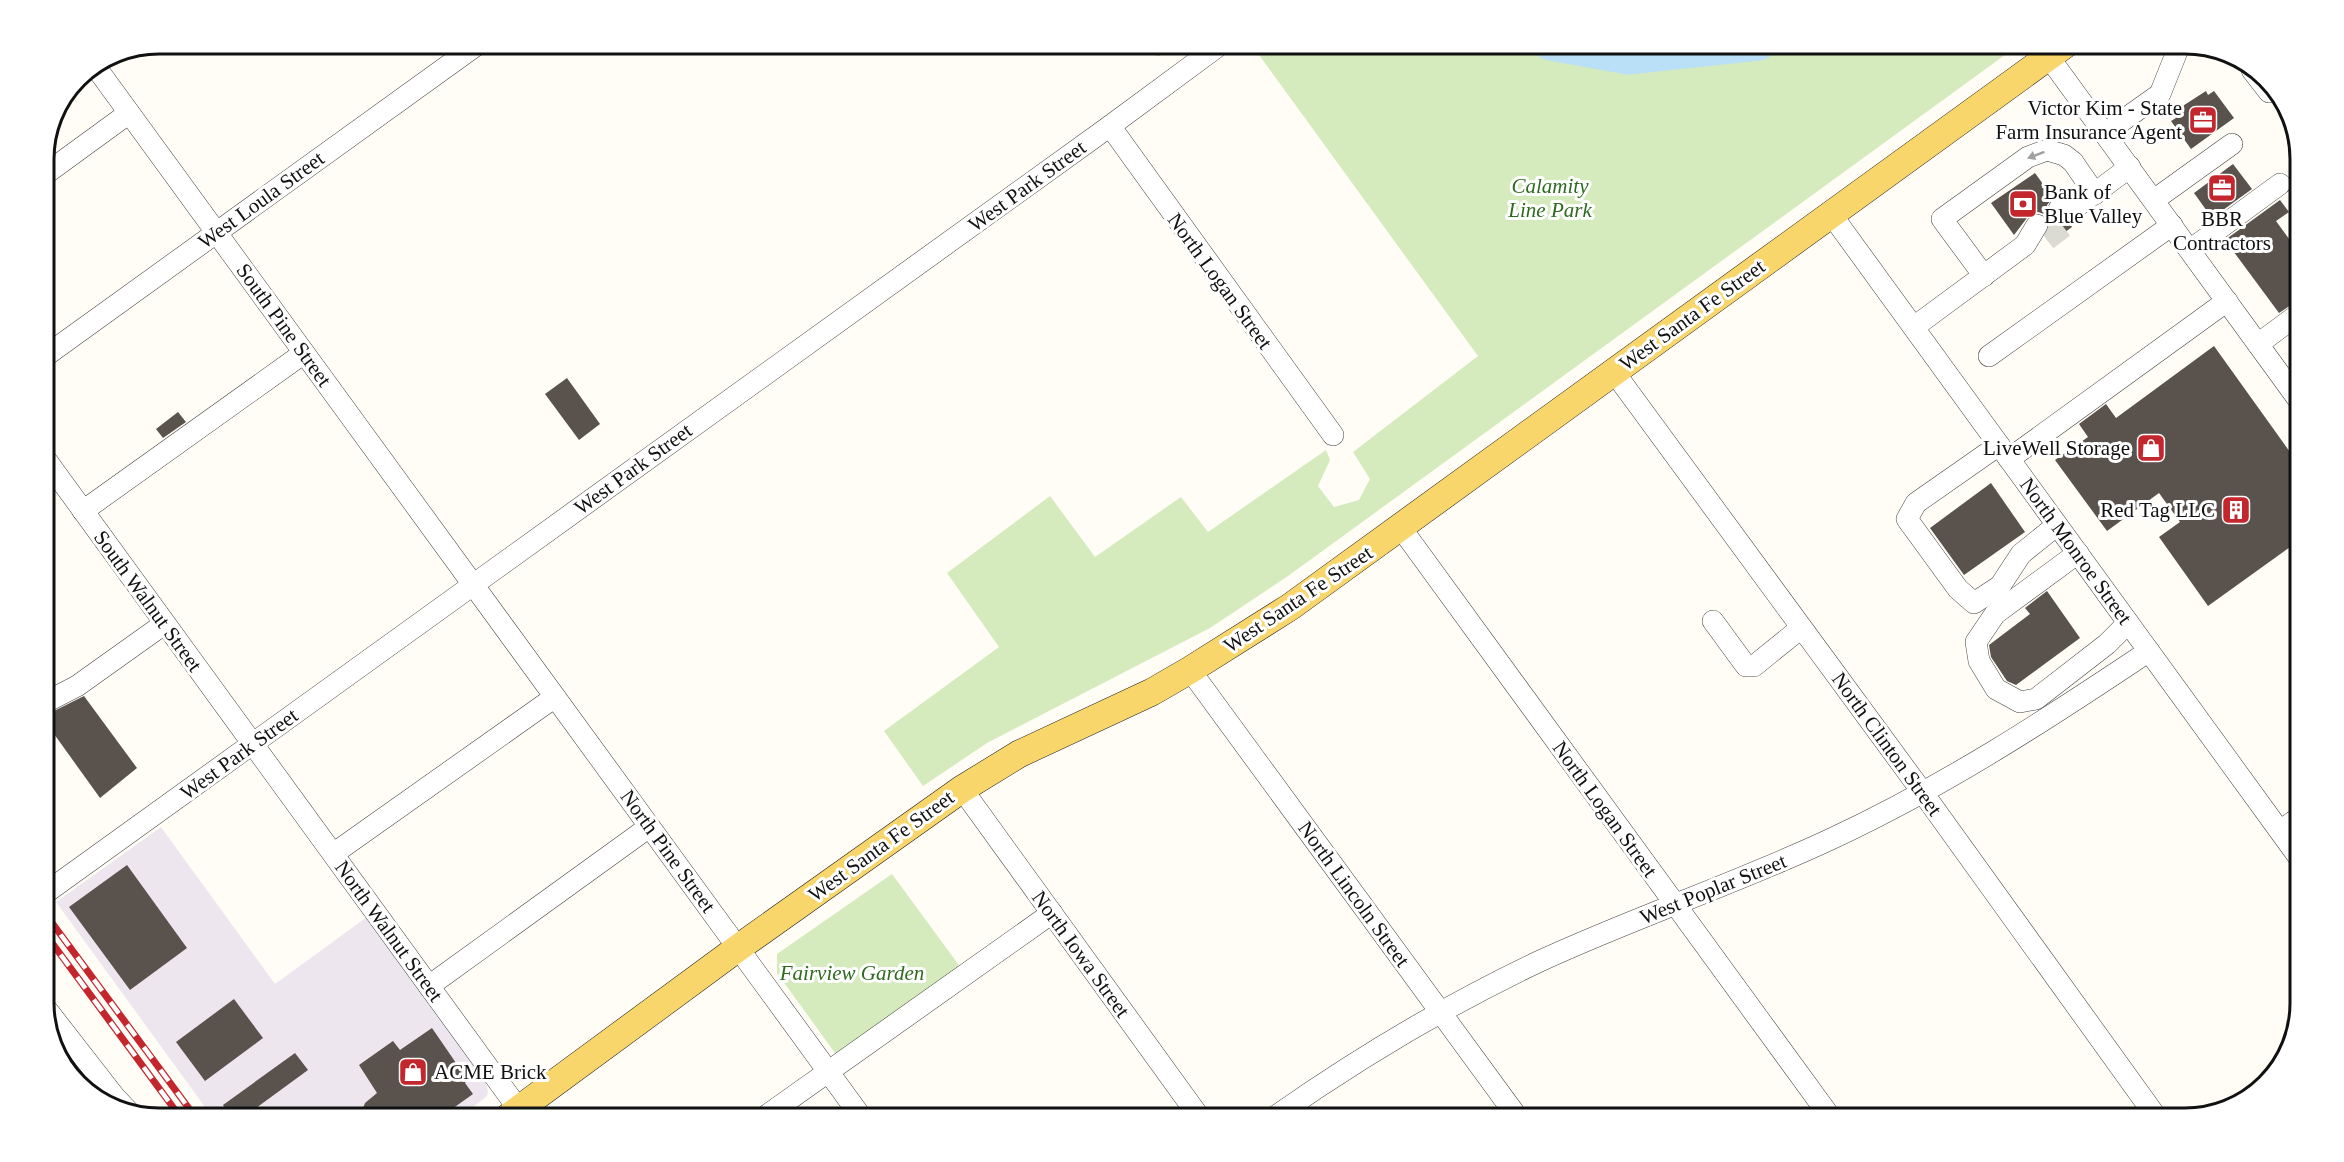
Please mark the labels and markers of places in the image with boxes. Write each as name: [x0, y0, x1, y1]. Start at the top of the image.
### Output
place label: Victor Kim - State Farm Insurance Agent: [1995, 96, 2182, 144]
office icon: Victor Kim - State Farm Insurance Agent: [2187, 104, 2219, 136]
office icon: BBR Contractors: [2206, 172, 2238, 204]
place label: Bank of Blue Valley: [2044, 180, 2143, 228]
bank icon: Bank of Blue Valley: [2007, 188, 2039, 220]
place label: BBR Contractors: [2173, 207, 2271, 255]
shop icon: LiveWell Storage: [2135, 432, 2167, 464]
place label: LiveWell Storage: [1983, 436, 2130, 460]
building icon: Red Tag LLC: [2220, 494, 2252, 526]
place label: Red Tag LLC: [2100, 498, 2215, 522]
shop icon: ACME Brick: [397, 1056, 429, 1088]
place label: ACME Brick: [434, 1060, 547, 1084]

